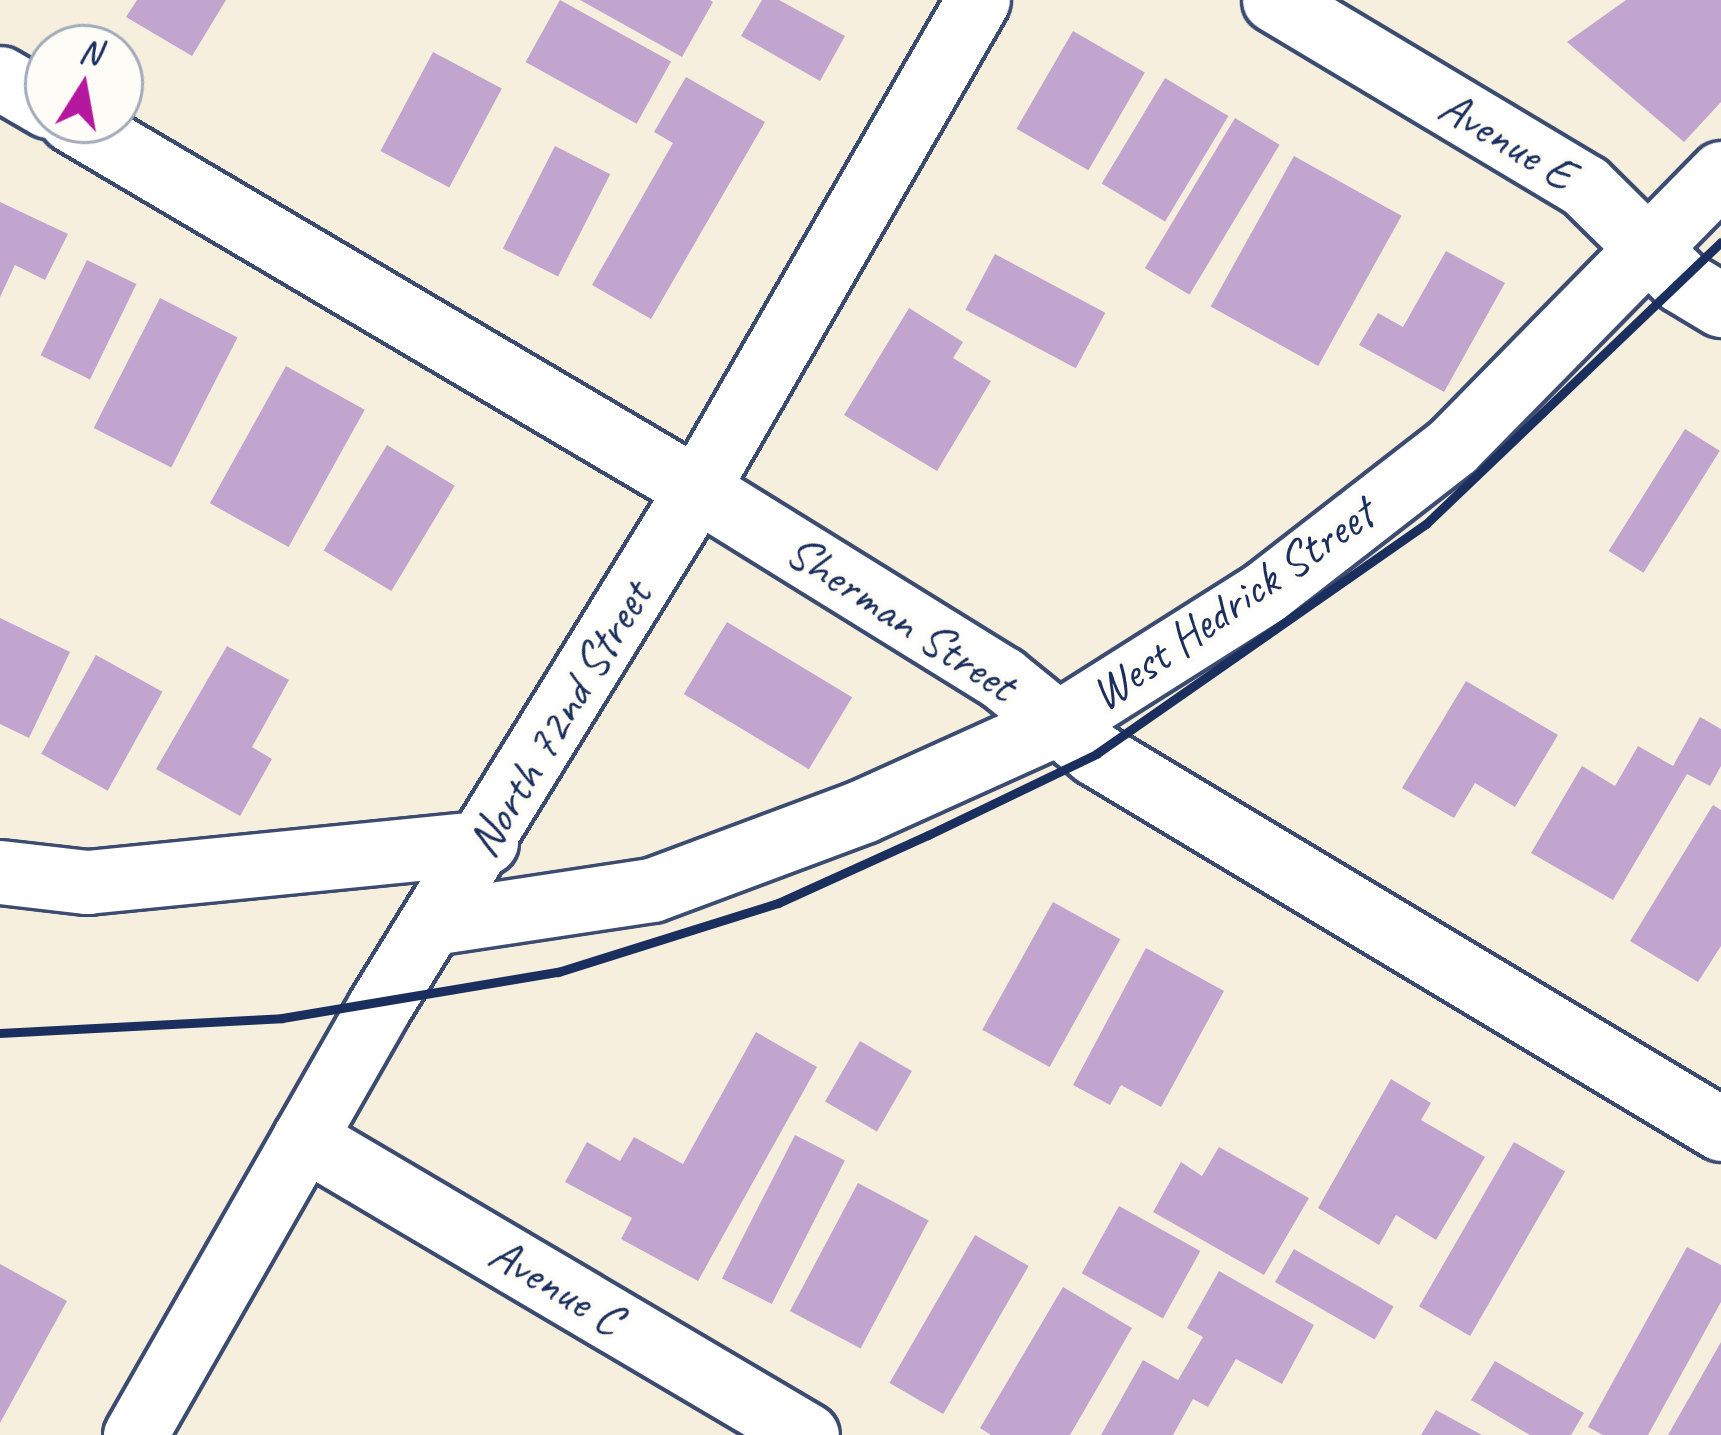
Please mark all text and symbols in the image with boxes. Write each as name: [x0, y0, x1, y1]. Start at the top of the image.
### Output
north arrow: [24, 24, 144, 144]
text: N: [76, 29, 104, 74]
street label: Avenue E: [1429, 77, 1585, 203]
street label: West Hedrick Street: [1079, 485, 1385, 723]
street label: Sherman Street: [775, 522, 1027, 714]
street label: North 72nd Street: [454, 570, 664, 868]
street label: Avenue C: [479, 1224, 633, 1348]

